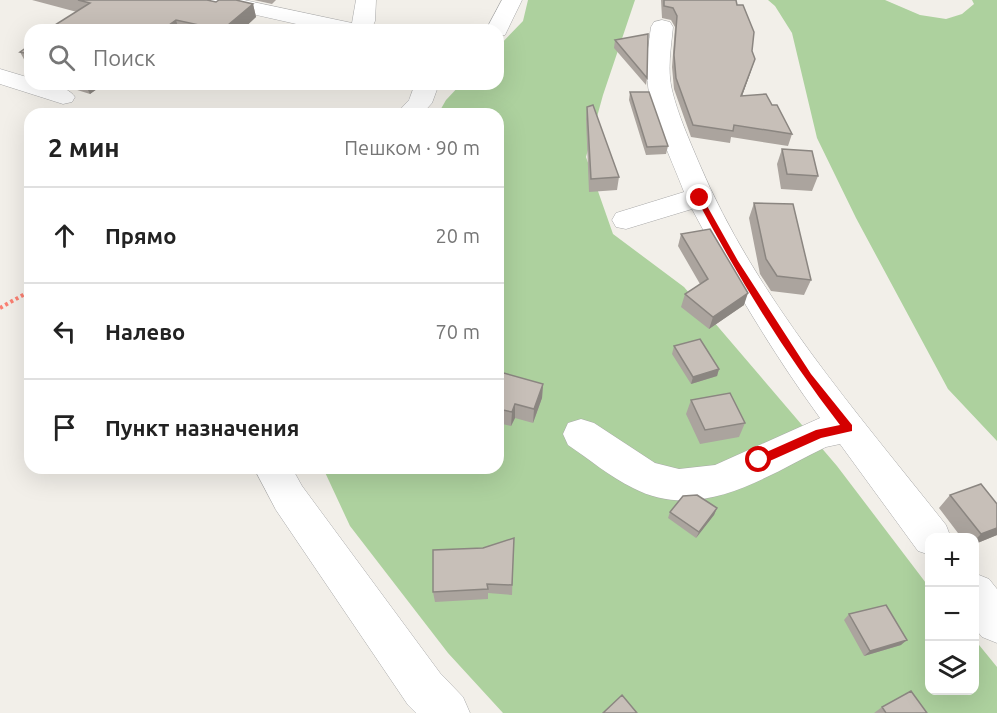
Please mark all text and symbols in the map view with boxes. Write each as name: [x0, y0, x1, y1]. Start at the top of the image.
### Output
search box: [24, 24, 504, 90]
icon: search: [45, 41, 78, 74]
text: Поиск: [93, 45, 156, 70]
text: 2 мин: [48, 133, 120, 162]
text: Пешком · 90 m: [344, 136, 480, 159]
route end: [686, 184, 712, 210]
icon: ahead: [48, 219, 81, 252]
text: Прямо: [105, 223, 176, 248]
text: 20 m: [436, 224, 480, 247]
icon: left: [48, 315, 81, 348]
text: Налево: [105, 319, 185, 344]
text: 70 m: [436, 320, 480, 343]
icon: arrive: [48, 411, 81, 444]
text: Пункт назначения: [105, 415, 299, 440]
route start: [745, 446, 771, 472]
map controls: [925, 533, 979, 695]
button: +: [925, 533, 979, 587]
button: −: [925, 587, 979, 641]
button: layers: [925, 641, 979, 695]

